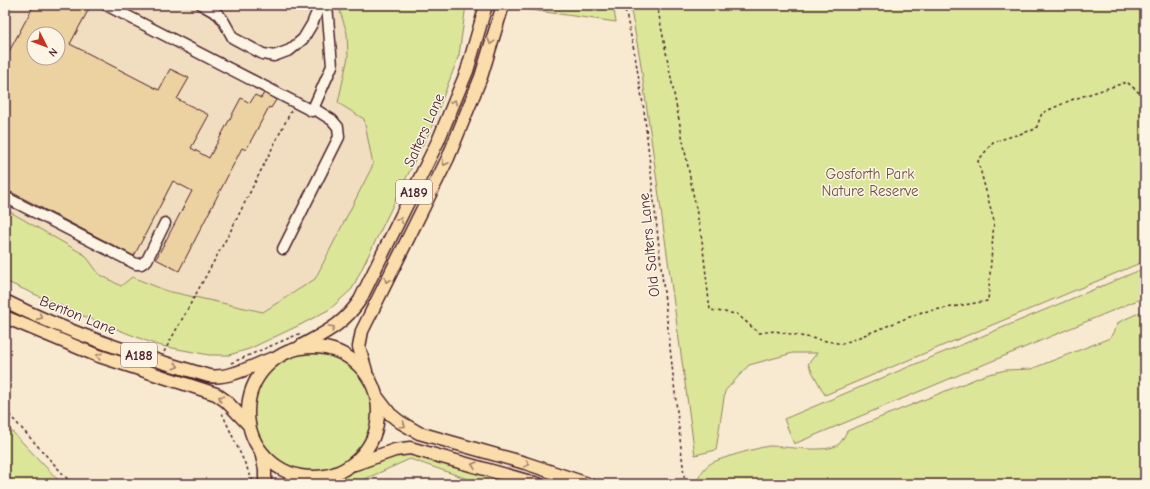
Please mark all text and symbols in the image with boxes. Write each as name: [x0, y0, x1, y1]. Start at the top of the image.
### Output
north arrow: [26, 26, 66, 66]
one-way arrow: [487, 39, 496, 46]
text: N: [46, 45, 60, 59]
street label: Salters Lane: [400, 90, 448, 170]
one-way arrow: [450, 98, 458, 105]
one-way arrow: [442, 159, 450, 167]
park label: Gosforth Park Nature Reserve: [821, 165, 919, 200]
road number: A189: [396, 180, 432, 204]
street label: Old Salters Lane: [635, 192, 663, 298]
one-way arrow: [395, 217, 403, 224]
one-way arrow: [384, 276, 392, 283]
street label: Benton Lane: [37, 291, 119, 339]
one-way arrow: [37, 313, 44, 321]
one-way arrow: [328, 326, 335, 333]
road number: A188: [121, 343, 157, 367]
one-way arrow: [95, 352, 102, 361]
one-way arrow: [172, 361, 179, 370]
one-way arrow: [219, 396, 226, 403]
one-way arrow: [399, 420, 406, 427]
one-way arrow: [523, 459, 530, 468]
one-way arrow: [471, 461, 478, 470]

